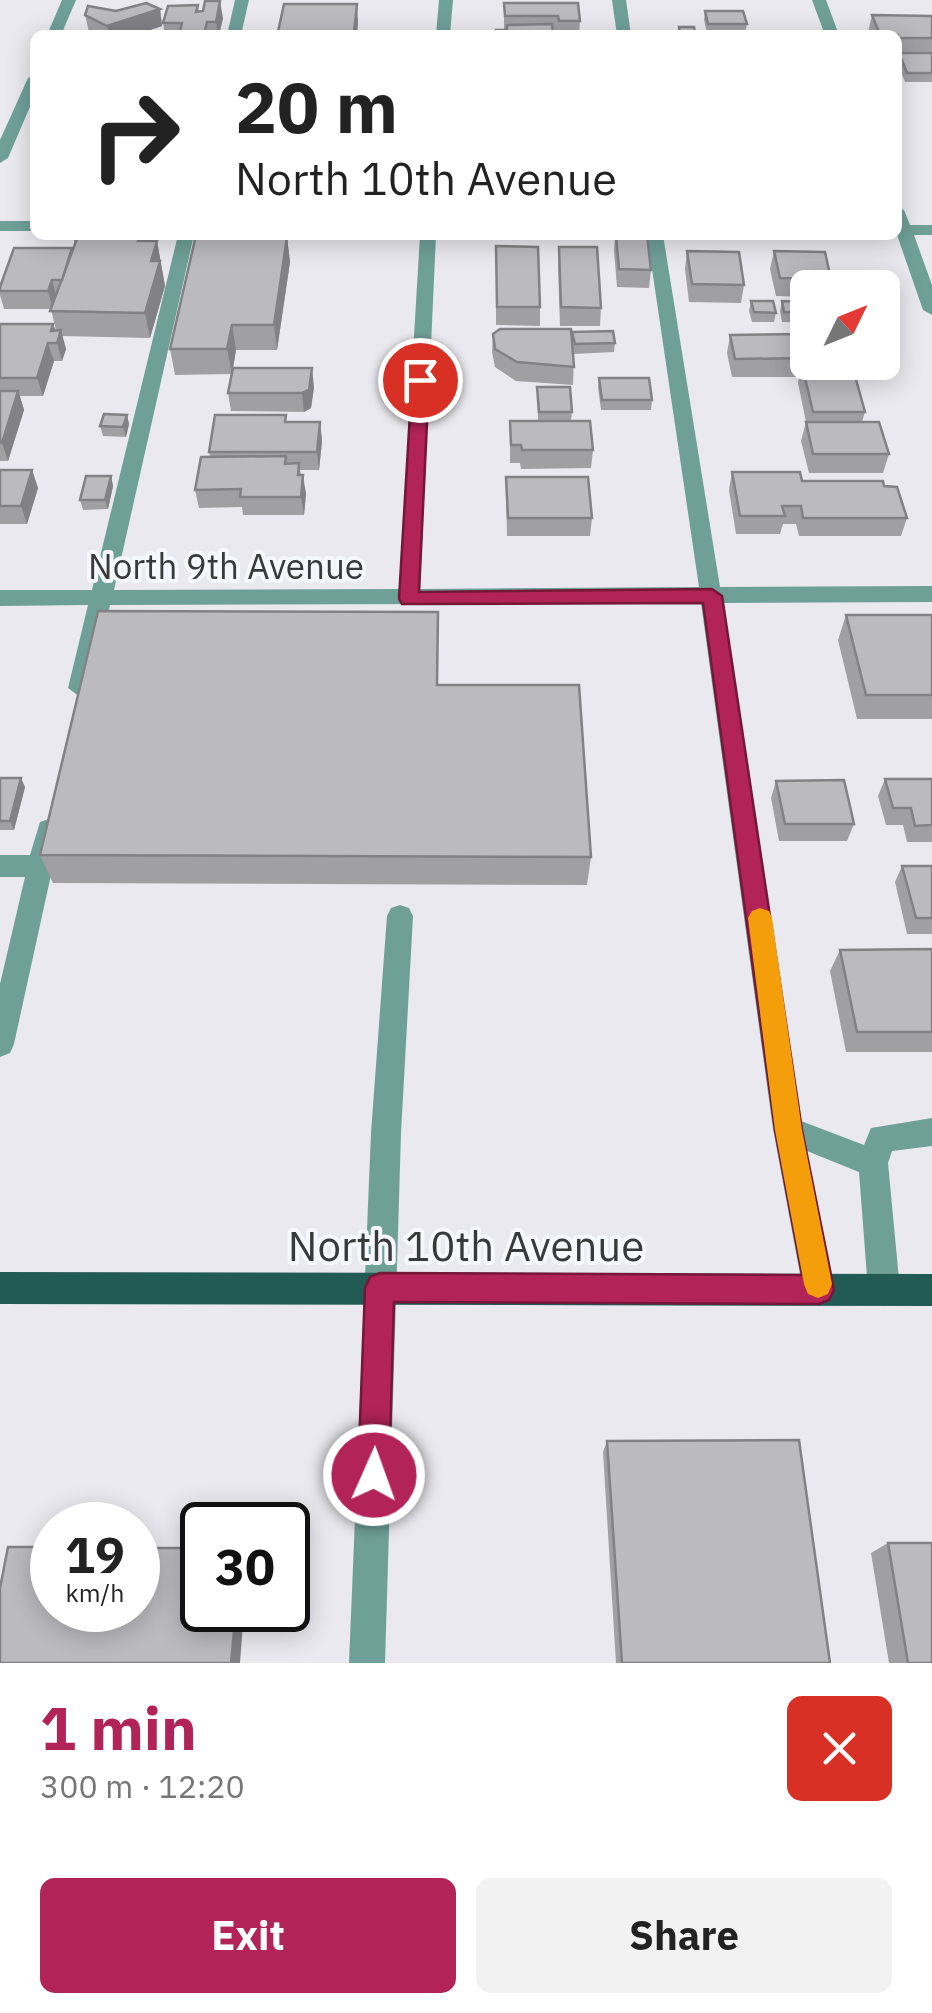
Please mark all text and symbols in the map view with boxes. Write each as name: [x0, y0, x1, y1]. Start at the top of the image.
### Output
text: 20 m: [235, 61, 398, 152]
icon: right: [70, 70, 200, 200]
text: North 10th Avenue: [235, 149, 617, 207]
north arrow: [790, 270, 900, 380]
map controls: [790, 270, 900, 380]
pin: [378, 338, 463, 423]
icon: arrive: [393, 353, 448, 408]
street label: North 9th Avenue: [88, 543, 364, 589]
street label: North 10th Avenue: [288, 1218, 644, 1273]
position arrow: [322, 1423, 426, 1527]
speed limit sign: 30: [180, 1502, 310, 1632]
text: 19: [65, 1522, 125, 1587]
text: km/h: [66, 1576, 124, 1609]
text: 1 min: [40, 1688, 197, 1767]
button: close: [787, 1696, 892, 1801]
text: 300 m · 12:20: [40, 1765, 245, 1807]
button: Exit: [40, 1878, 456, 1993]
button: Share: [476, 1878, 892, 1993]

